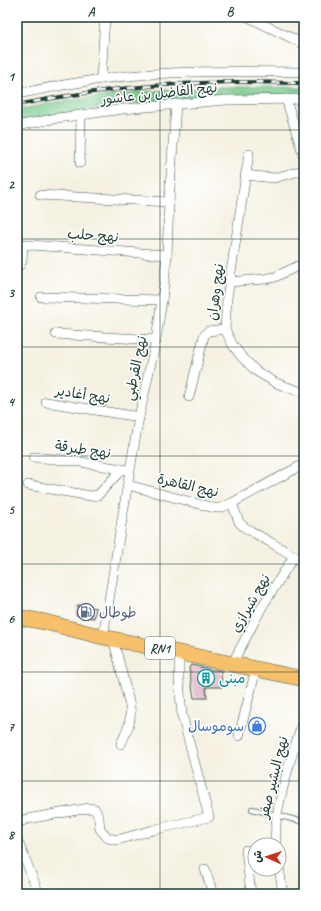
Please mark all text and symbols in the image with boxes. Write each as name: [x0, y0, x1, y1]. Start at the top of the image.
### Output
text: A: [88, 4, 96, 20]
text: B: [227, 4, 235, 20]
text: 1: [8, 69, 16, 85]
street label: نهج الفاضل بن عاشور: [99, 79, 218, 109]
text: 2: [8, 177, 15, 193]
street label: نهج حلب: [67, 225, 119, 247]
street label: نهج وهران: [204, 263, 228, 322]
text: 3: [8, 285, 15, 301]
street label: نهج القرطبي: [120, 334, 155, 403]
street label: نهج أغادير: [53, 382, 111, 408]
text: 4: [8, 394, 16, 410]
street label: نهج طبرقة: [54, 437, 112, 463]
street label: نهج القاهرة: [155, 470, 220, 502]
text: 5: [8, 502, 15, 518]
street label: نهج شيرازي: [227, 571, 276, 636]
fuel station icon: طوطال: [76, 602, 96, 622]
place label: طوطال: [99, 604, 136, 621]
text: 6: [8, 611, 15, 627]
road number: RN1: [145, 637, 175, 659]
building icon: مبنى: [196, 668, 216, 688]
place label: مبنى: [219, 670, 245, 687]
shop icon: سوموسال: [247, 716, 267, 736]
place label: سوموسال: [188, 718, 244, 736]
text: 7: [8, 719, 15, 735]
street label: نهج البشير صفر: [255, 734, 293, 821]
text: 8: [8, 827, 16, 843]
north arrow: [247, 837, 287, 877]
text: ش: [250, 850, 264, 863]

